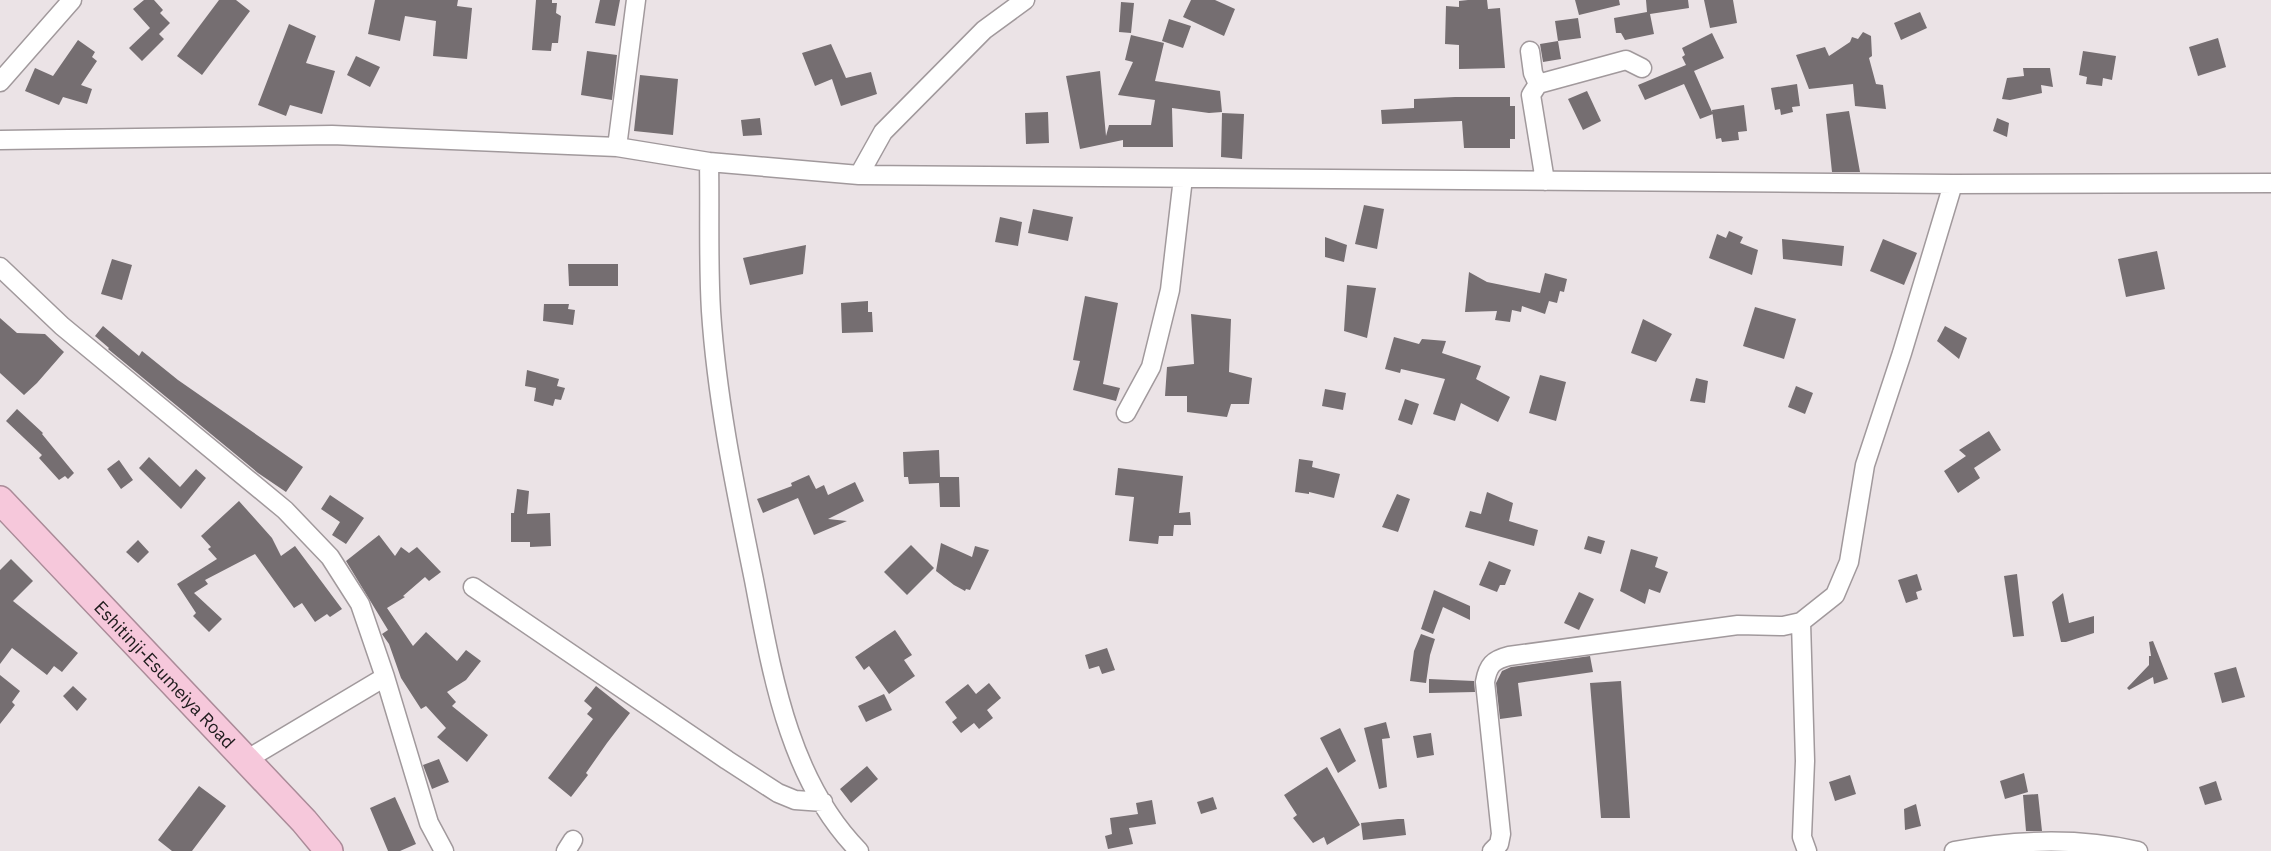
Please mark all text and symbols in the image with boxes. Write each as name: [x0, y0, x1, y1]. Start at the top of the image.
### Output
street label: Eshitinji-Esumeiya Road: [90, 596, 240, 753]

